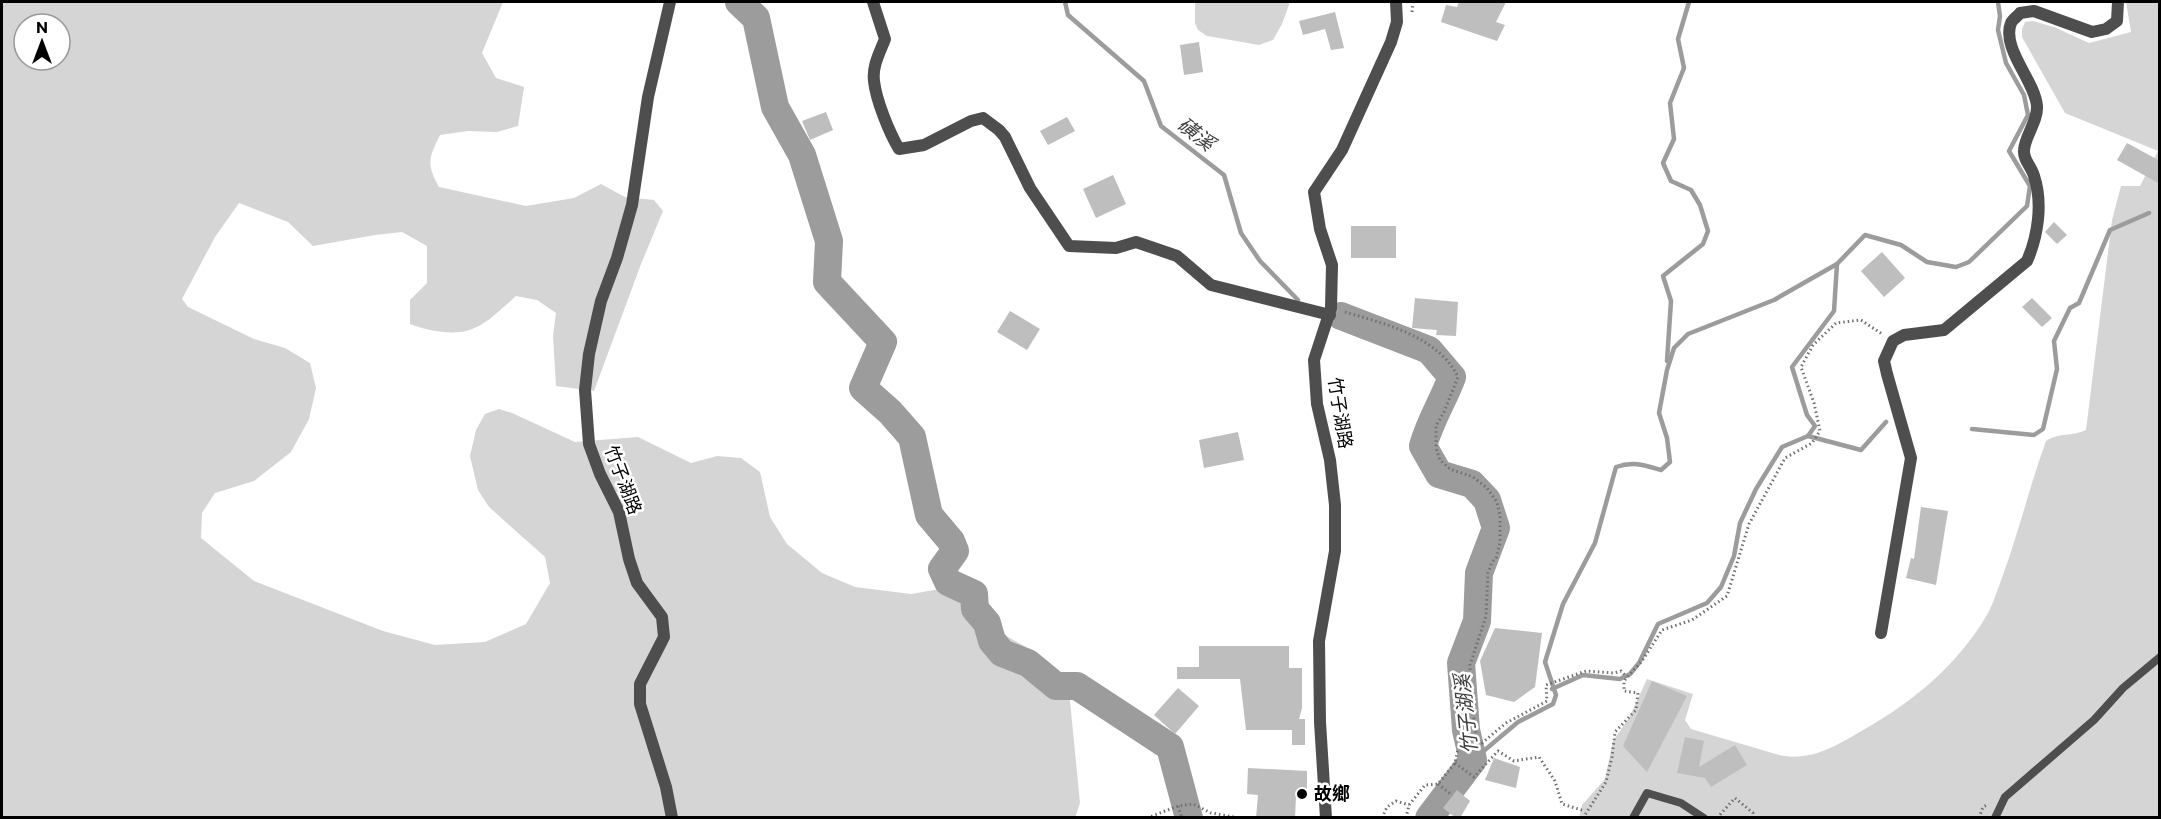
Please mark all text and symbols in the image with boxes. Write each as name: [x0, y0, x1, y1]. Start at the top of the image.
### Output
north arrow: [12, 12, 72, 72]
text: N: [36, 17, 48, 36]
water label: 磺溪: [1173, 111, 1222, 157]
street label: 竹子湖路: [1324, 376, 1357, 450]
street label: 竹子湖路: [601, 442, 647, 517]
water label: 竹子湖溪: [1449, 670, 1481, 755]
place label: 故鄉: [1314, 782, 1350, 804]
marker: 故鄉: [1295, 787, 1309, 801]

